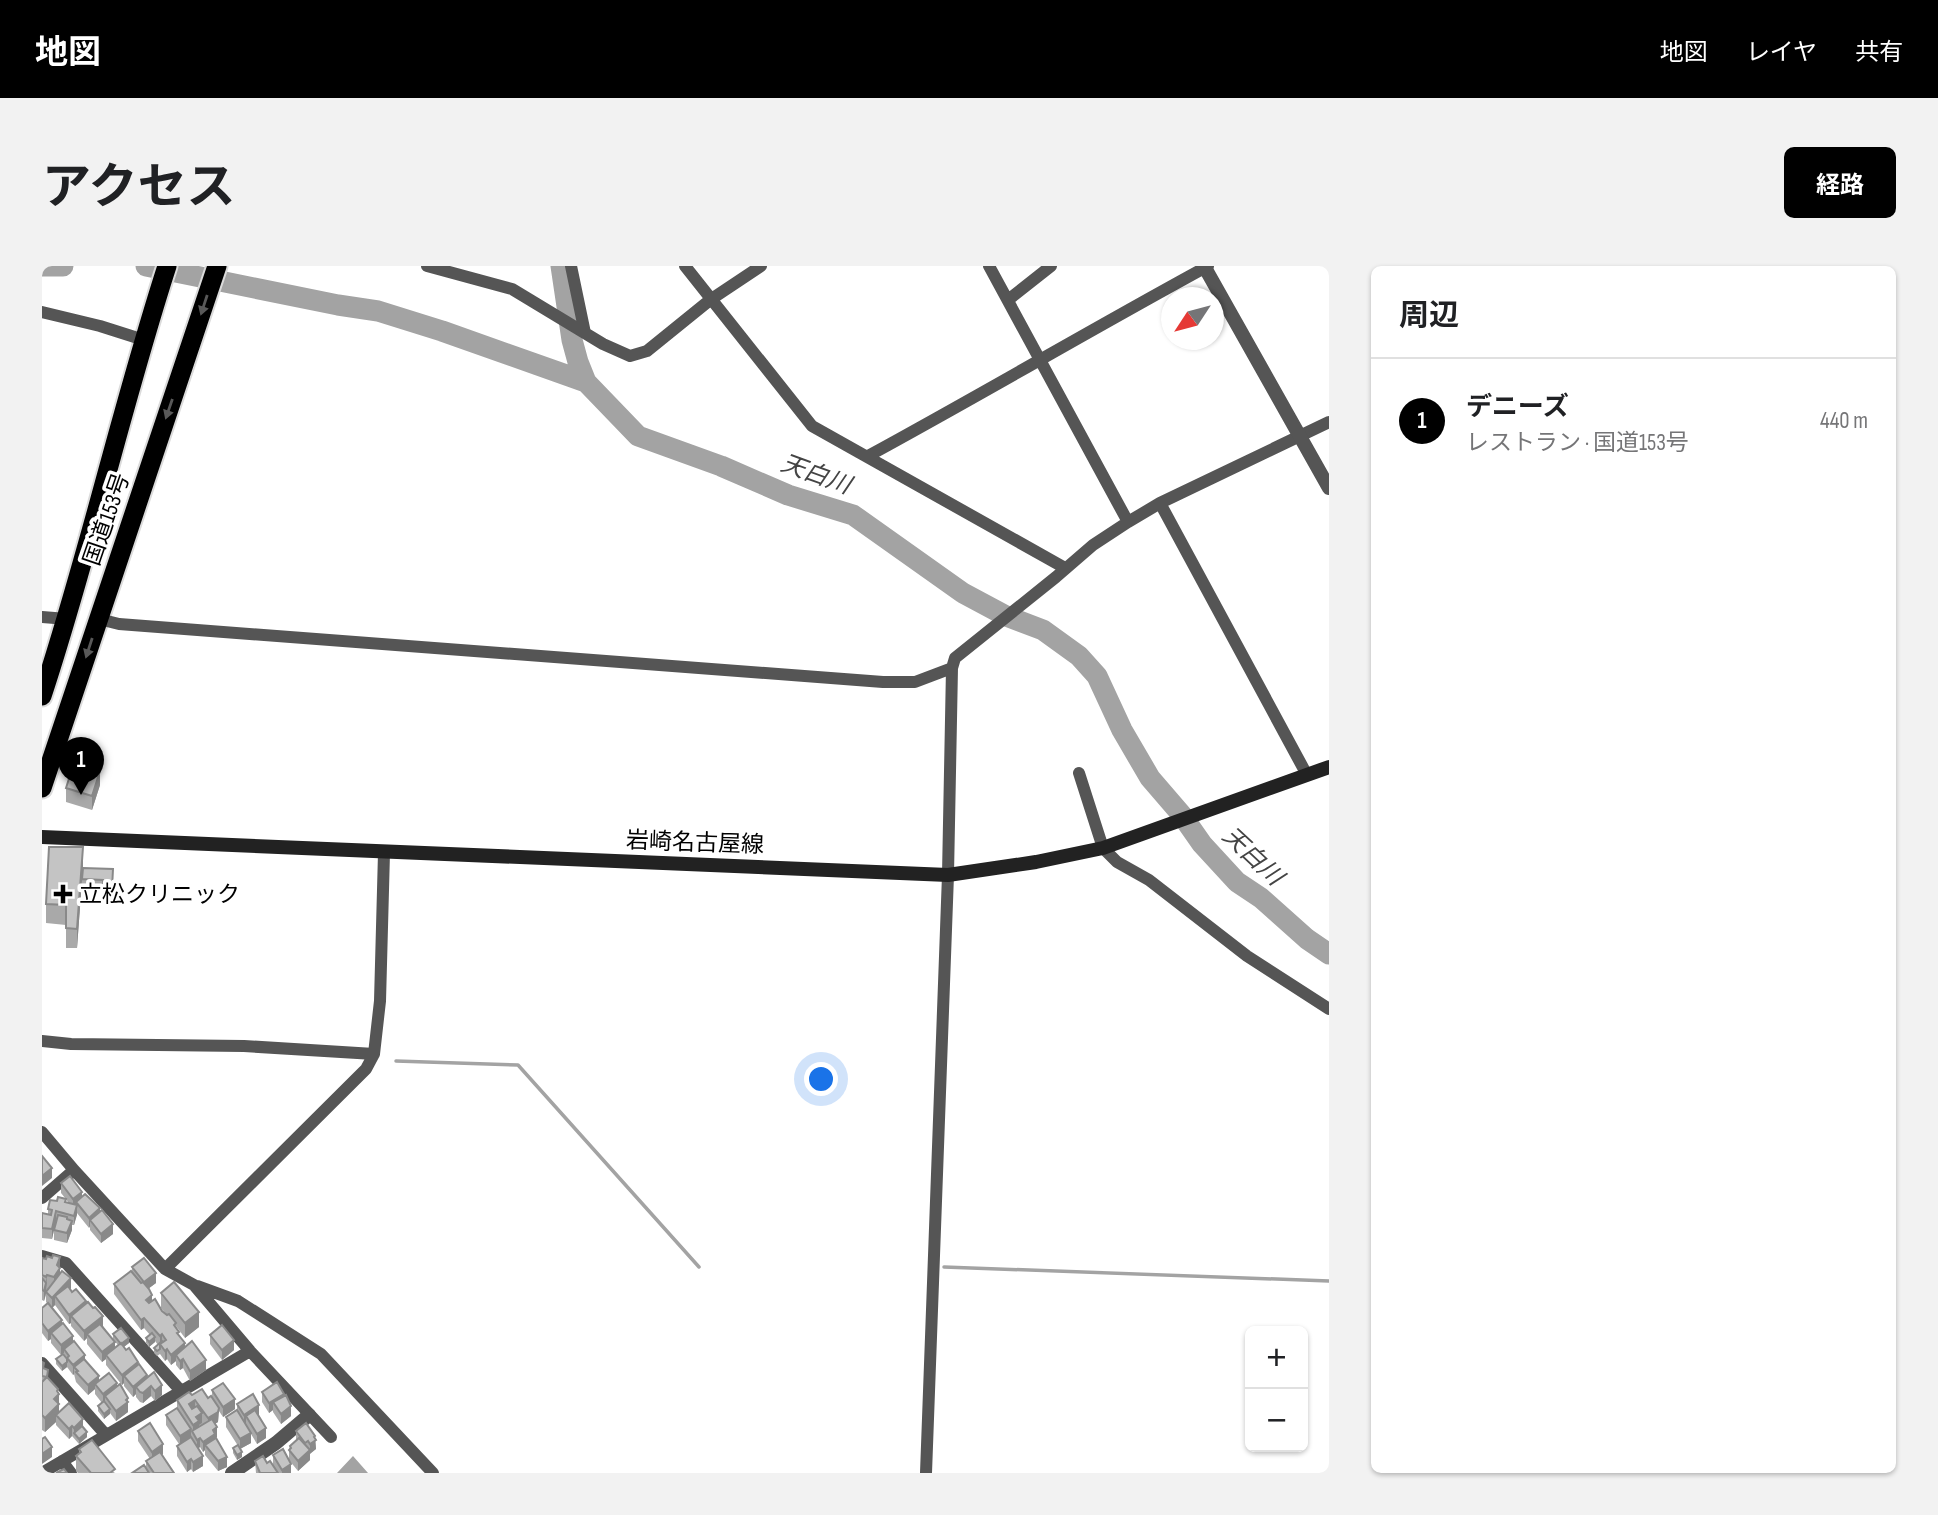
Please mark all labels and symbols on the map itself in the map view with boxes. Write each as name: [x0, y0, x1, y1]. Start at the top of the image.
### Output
north arrow: [1161, 287, 1224, 350]
one-way arrow: [198, 295, 209, 316]
one-way arrow: [163, 399, 174, 420]
water label: 天白川: [777, 449, 857, 501]
street label: 国道153号: [78, 469, 136, 569]
one-way arrow: [83, 638, 94, 659]
pin: 1: [58, 737, 104, 795]
water label: 天白川: [1216, 821, 1291, 894]
street label: 岩崎名古屋線: [626, 827, 764, 859]
place label: 立松クリニック: [79, 881, 240, 909]
marker: 立松クリニック: [53, 884, 73, 904]
your location: [804, 1062, 838, 1096]

